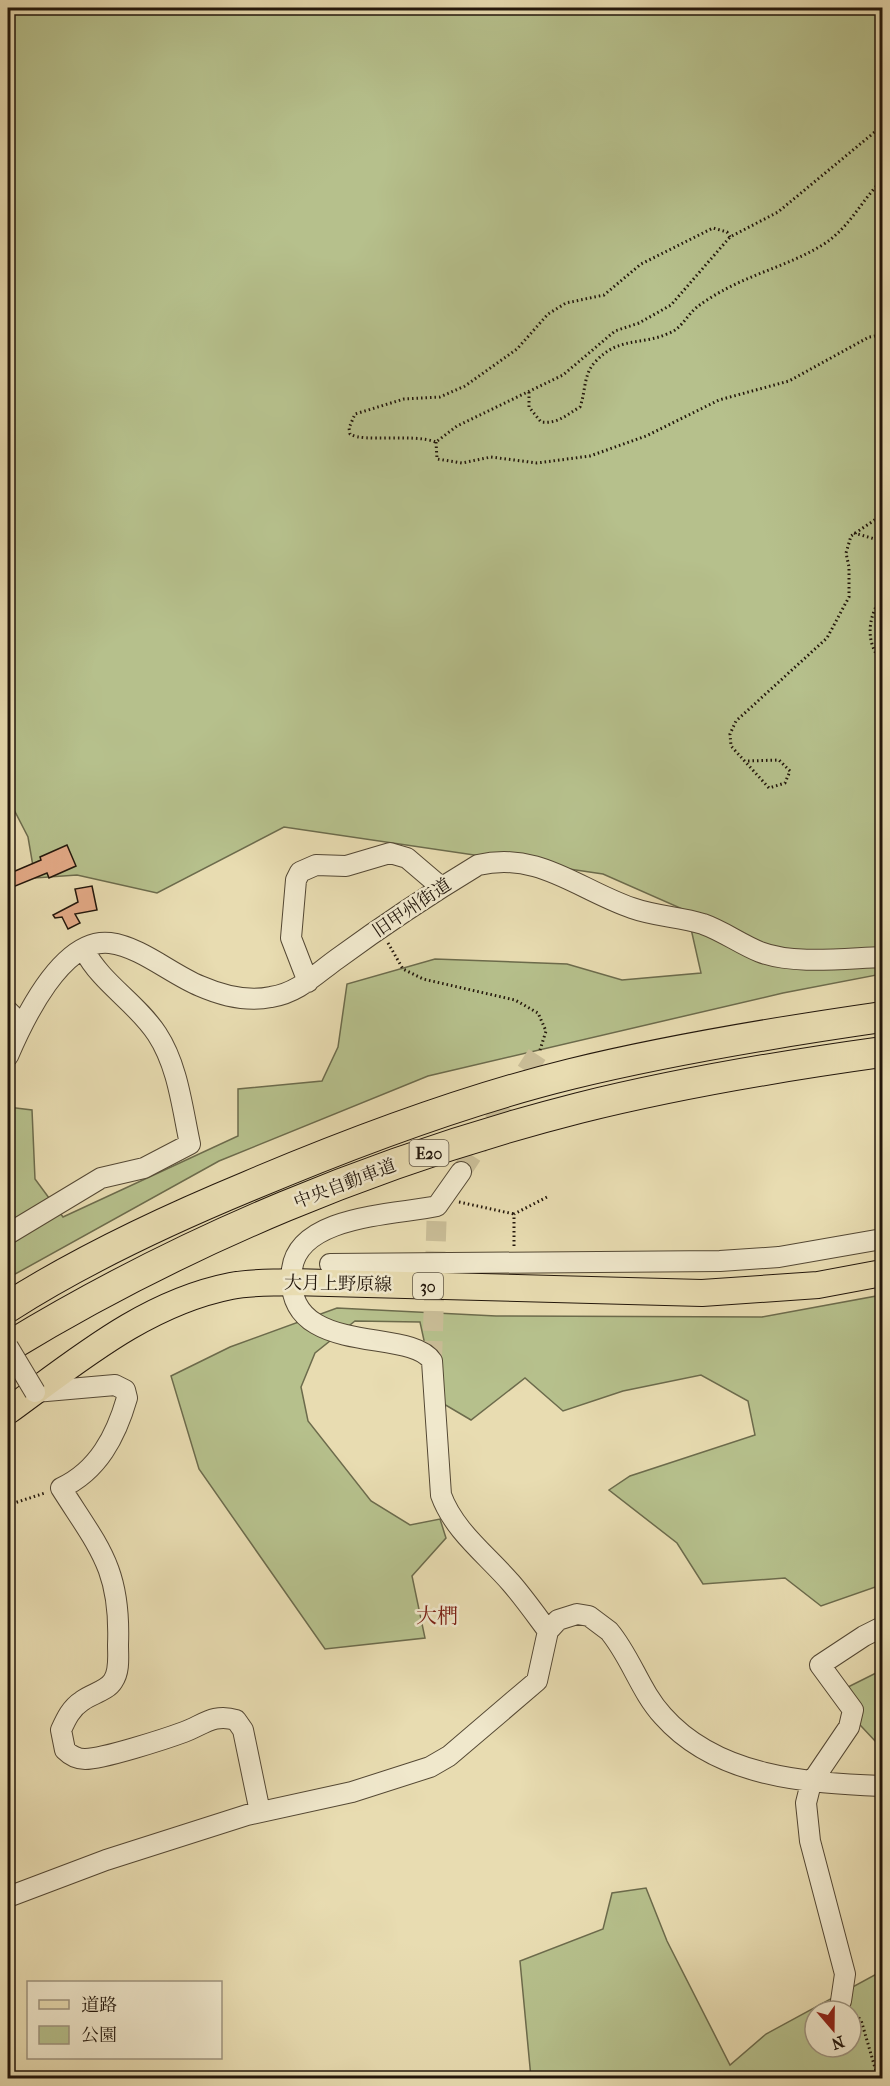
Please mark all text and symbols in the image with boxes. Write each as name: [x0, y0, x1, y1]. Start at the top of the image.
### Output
street label: 旧甲州街道: [369, 874, 455, 942]
road number: E20: [410, 1140, 448, 1166]
street label: 中央自動車道: [291, 1155, 399, 1213]
street label: 大月上野原線: [284, 1273, 392, 1295]
road number: 30: [413, 1273, 443, 1299]
district label: 大椚: [416, 1604, 458, 1628]
legend: [27, 1981, 222, 2059]
text: 道路: [81, 1995, 117, 2016]
north arrow: [803, 1999, 863, 2059]
text: 公園: [81, 2025, 117, 2046]
text: N: [828, 2032, 847, 2054]

